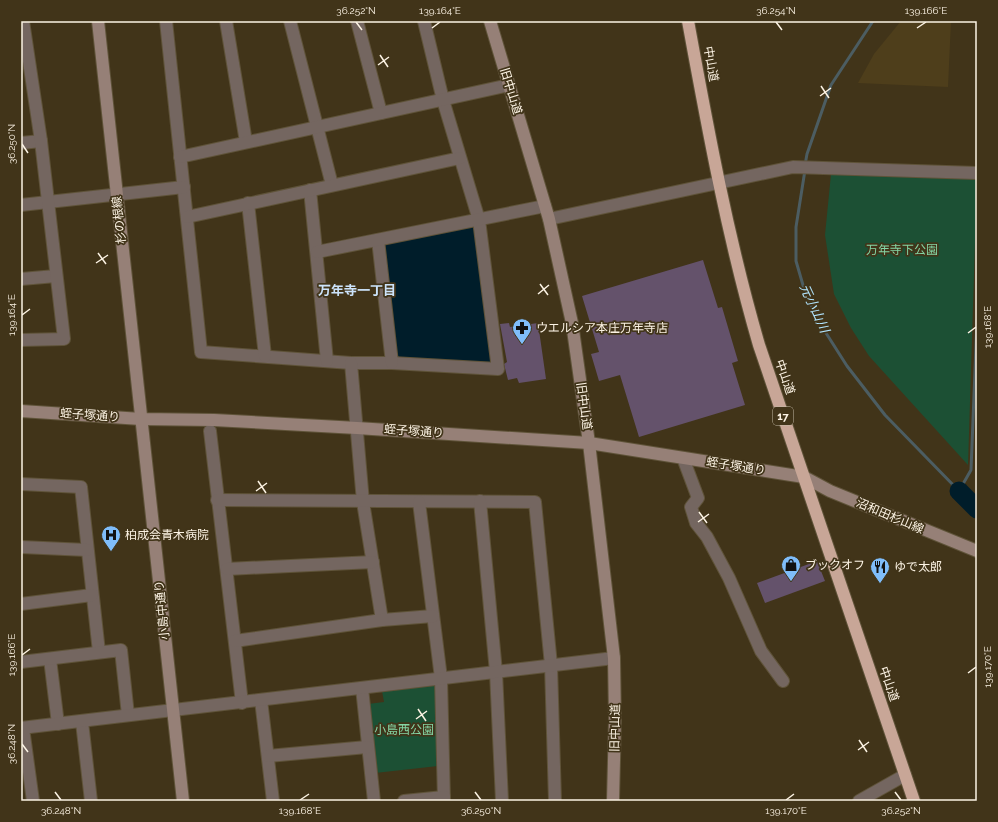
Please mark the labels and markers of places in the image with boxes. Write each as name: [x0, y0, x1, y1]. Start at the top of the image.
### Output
pharmacy icon: ウエルシア本庄万年寺店: [511, 317, 533, 345]
place label: ウエルシア本庄万年寺店: [536, 321, 668, 335]
hospital icon: 柏成会青木病院: [100, 524, 122, 552]
place label: 柏成会青木病院: [125, 528, 209, 542]
shop icon: ブックオフ: [780, 554, 802, 582]
restaurant icon: ゆで太郎: [869, 556, 891, 584]
place label: ブックオフ: [805, 558, 865, 572]
place label: ゆで太郎: [894, 560, 942, 574]

